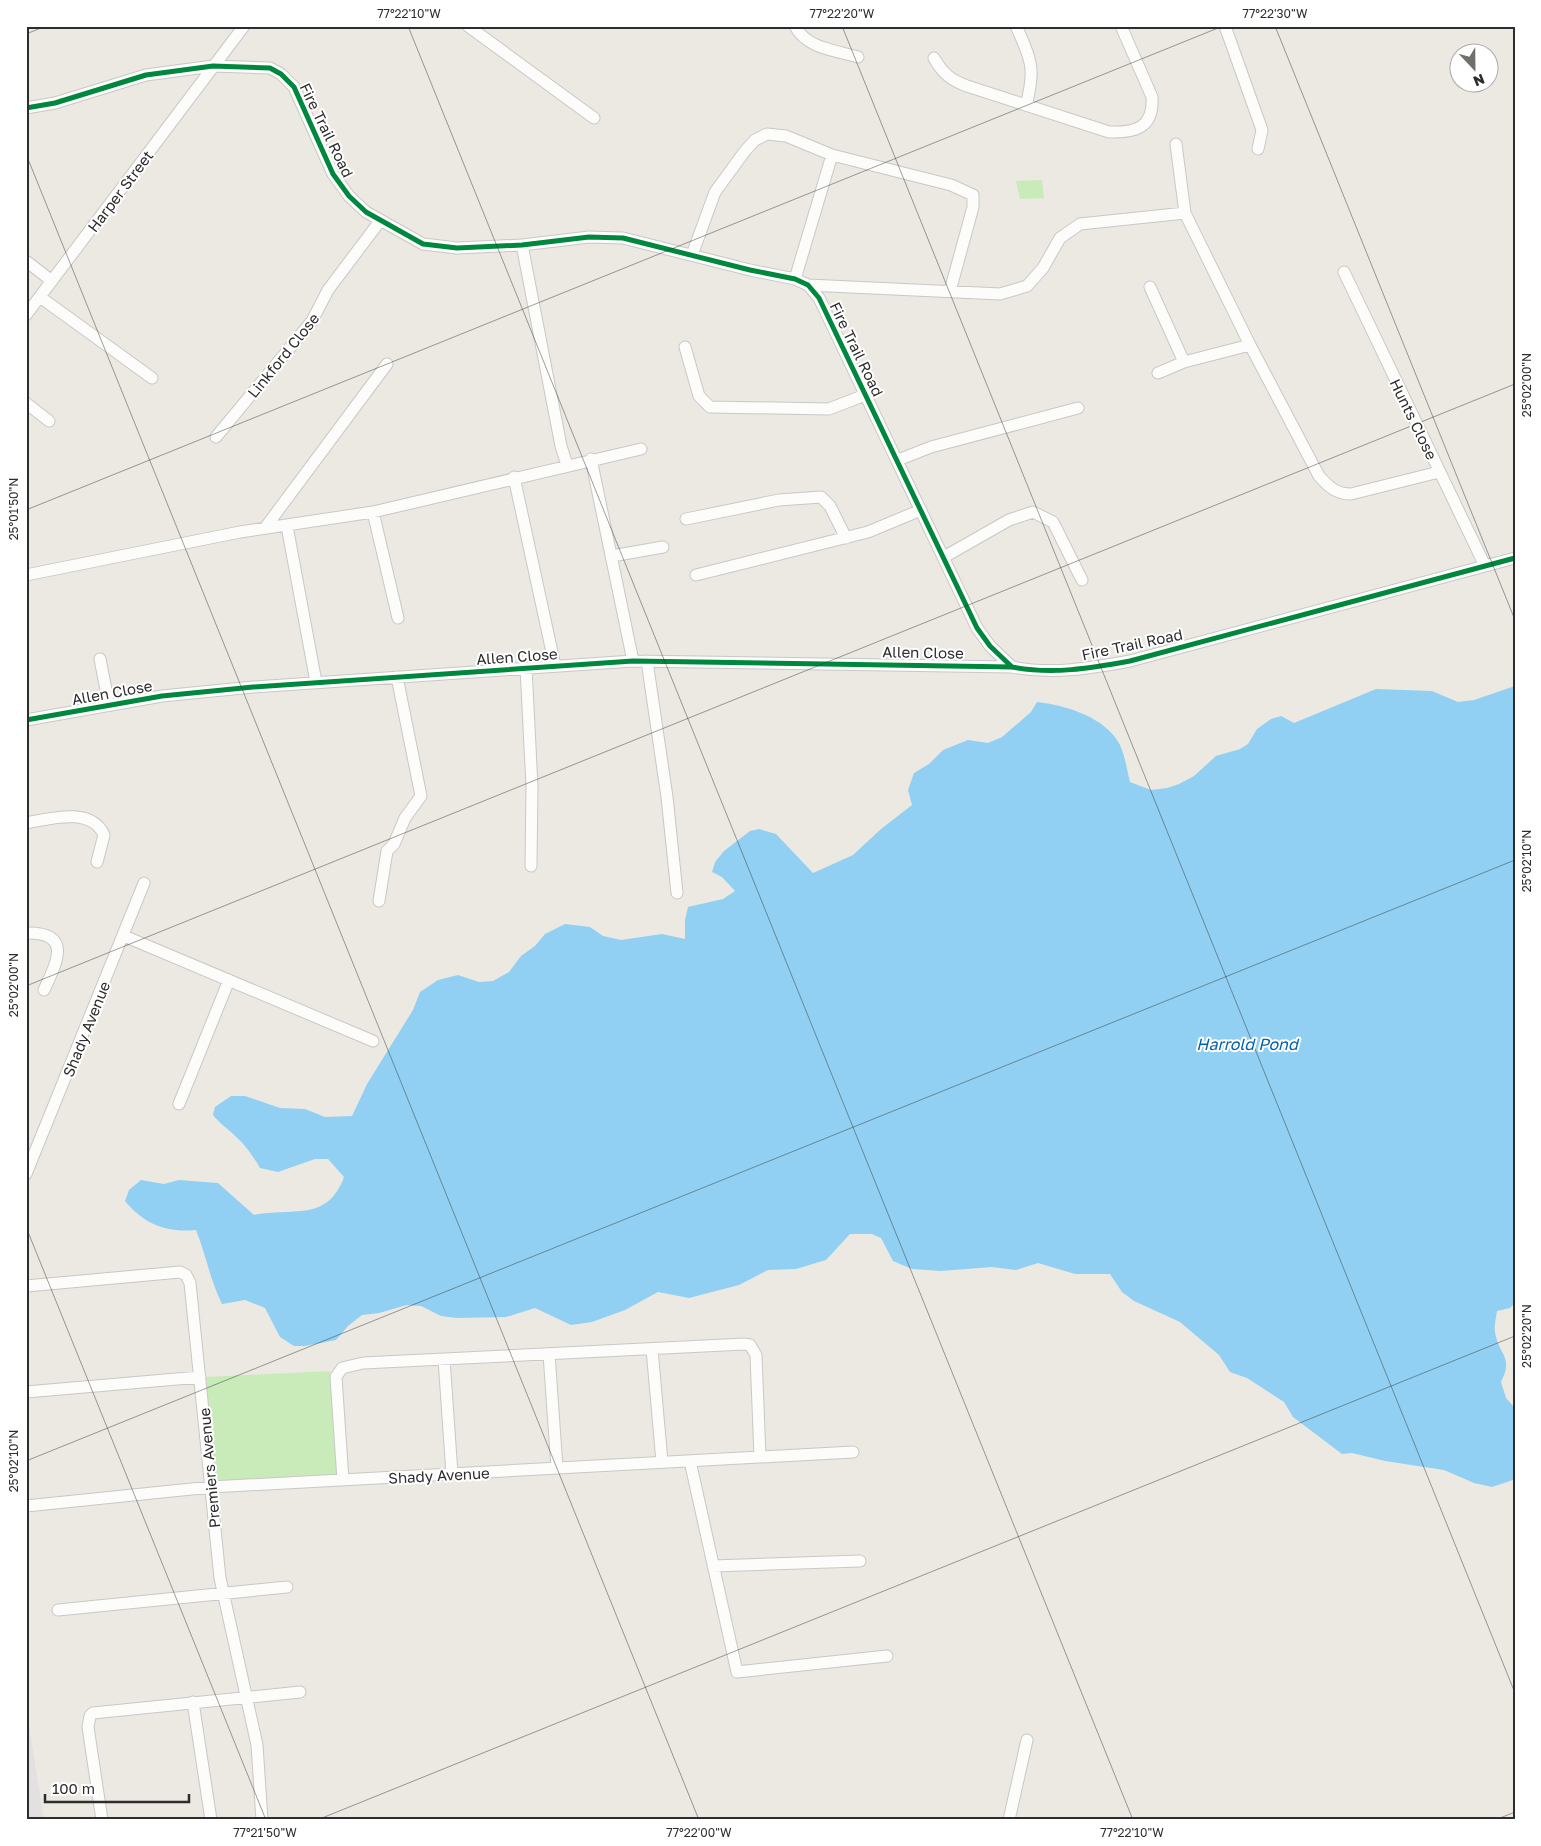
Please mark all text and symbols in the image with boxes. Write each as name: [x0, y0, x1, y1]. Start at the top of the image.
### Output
text: 77°22'10"W: [377, 6, 441, 21]
text: 77°22'20"W: [810, 6, 875, 21]
text: 77°22'30"W: [1243, 6, 1308, 21]
north arrow: [1448, 42, 1498, 92]
text: N: [1471, 71, 1487, 90]
street label: Fire Trail Road: [296, 80, 358, 180]
street label: Harper Street: [83, 147, 157, 235]
street label: Fire Trail Road: [826, 299, 888, 399]
street label: Linkford Close: [243, 309, 323, 401]
text: 25°02'00"N: [1519, 353, 1534, 417]
street label: Hunts Close: [1387, 376, 1441, 463]
text: 25°01'50"N: [6, 478, 21, 540]
street label: Fire Trail Road: [1080, 625, 1184, 663]
street label: Allen Close: [882, 642, 964, 662]
street label: Allen Close: [476, 644, 559, 668]
street label: Allen Close: [70, 676, 154, 708]
text: 25°02'10"N: [1519, 830, 1534, 892]
text: 25°02'00"N: [6, 953, 21, 1017]
street label: Shady Avenue: [59, 978, 113, 1079]
water label: Harrold Pond: [1196, 1034, 1300, 1054]
text: 25°02'20"N: [1519, 1304, 1534, 1368]
street label: Premiers Avenue: [195, 1407, 223, 1529]
text: 25°02'10"N: [6, 1430, 21, 1492]
street label: Shady Avenue: [388, 1463, 491, 1487]
scale bar: [45, 1771, 189, 1803]
text: 100 m: [52, 1779, 95, 1797]
text: 77°21'50"W: [233, 1825, 297, 1840]
text: 77°22'00"W: [666, 1825, 732, 1840]
text: 77°22'10"W: [1100, 1825, 1164, 1840]

